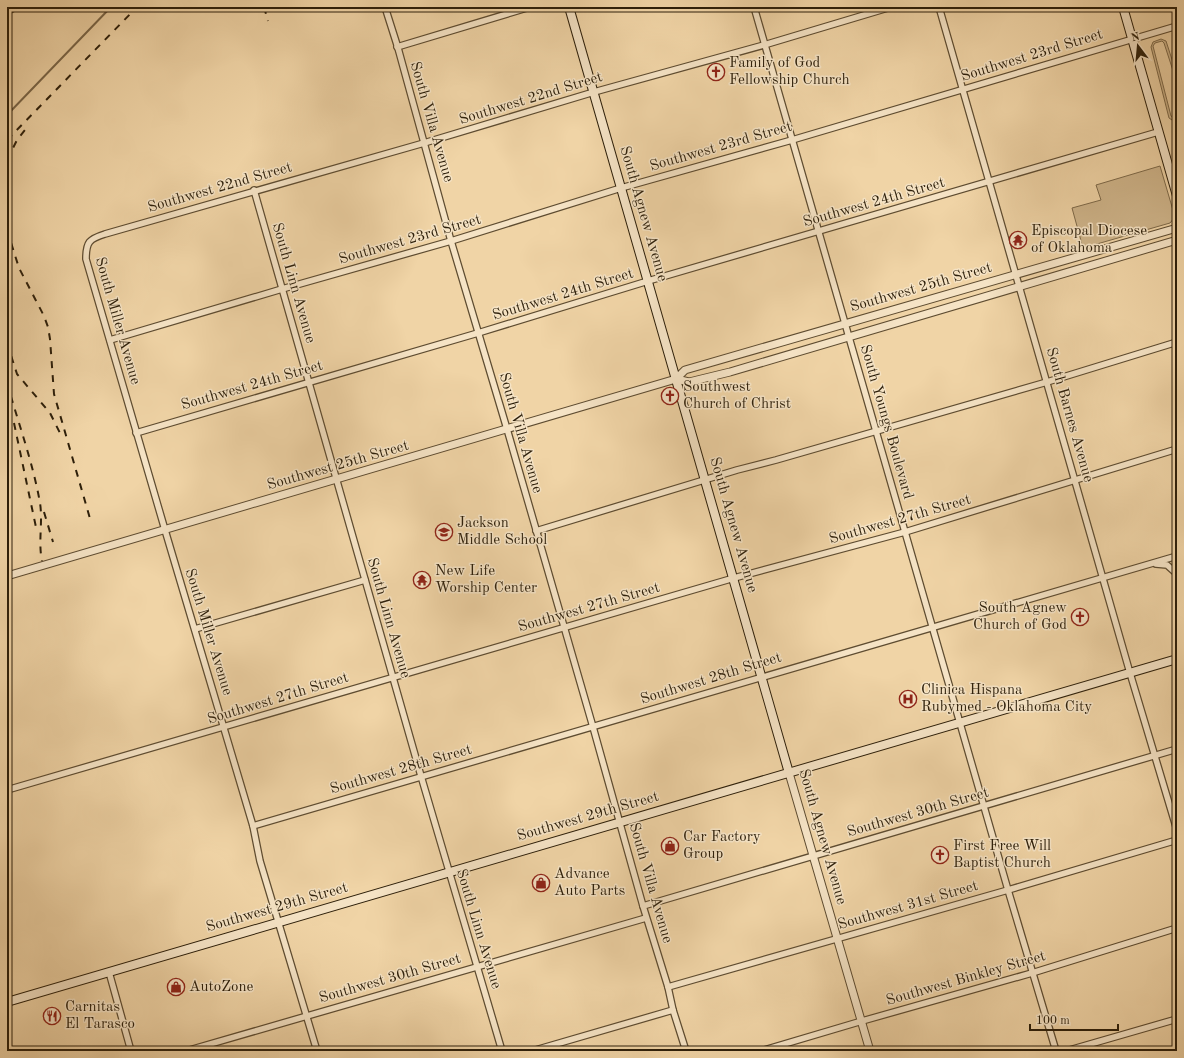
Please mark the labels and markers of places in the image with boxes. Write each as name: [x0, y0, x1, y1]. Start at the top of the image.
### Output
place label: Family of God Fellowship Church: [729, 56, 850, 88]
church icon: Family of God Fellowship Church: [706, 62, 726, 82]
place label: Episcopal Diocese of Oklahoma: [1031, 224, 1147, 256]
temple icon: Episcopal Diocese of Oklahoma: [1008, 230, 1028, 250]
place label: Southwest Church of Christ: [683, 380, 791, 412]
church icon: Southwest Church of Christ: [660, 386, 680, 406]
place label: Jackson Middle School: [457, 516, 547, 548]
school or university icon: Jackson Middle School: [434, 522, 454, 542]
place label: New Life Worship Center: [435, 564, 537, 596]
temple icon: New Life Worship Center: [412, 570, 432, 590]
place label: South Agnew Church of God: [973, 601, 1067, 633]
church icon: South Agnew Church of God: [1070, 607, 1090, 627]
place label: Clinica Hispana Rubymed - Oklahoma City: [921, 683, 1092, 715]
hospital icon: Clinica Hispana Rubymed - Oklahoma City: [898, 689, 918, 709]
place label: Car Factory Group: [683, 830, 761, 862]
shop icon: Car Factory Group: [660, 836, 680, 856]
place label: First Free Will Baptist Church: [953, 839, 1051, 871]
church icon: First Free Will Baptist Church: [930, 845, 950, 865]
place label: Advance Auto Parts: [554, 867, 625, 899]
shop icon: Advance Auto Parts: [531, 873, 551, 893]
shop icon: AutoZone: [166, 977, 186, 997]
place label: AutoZone: [189, 980, 253, 995]
place label: Carnitas El Tarasco: [65, 1000, 135, 1032]
restaurant icon: Carnitas El Tarasco: [42, 1006, 62, 1026]

